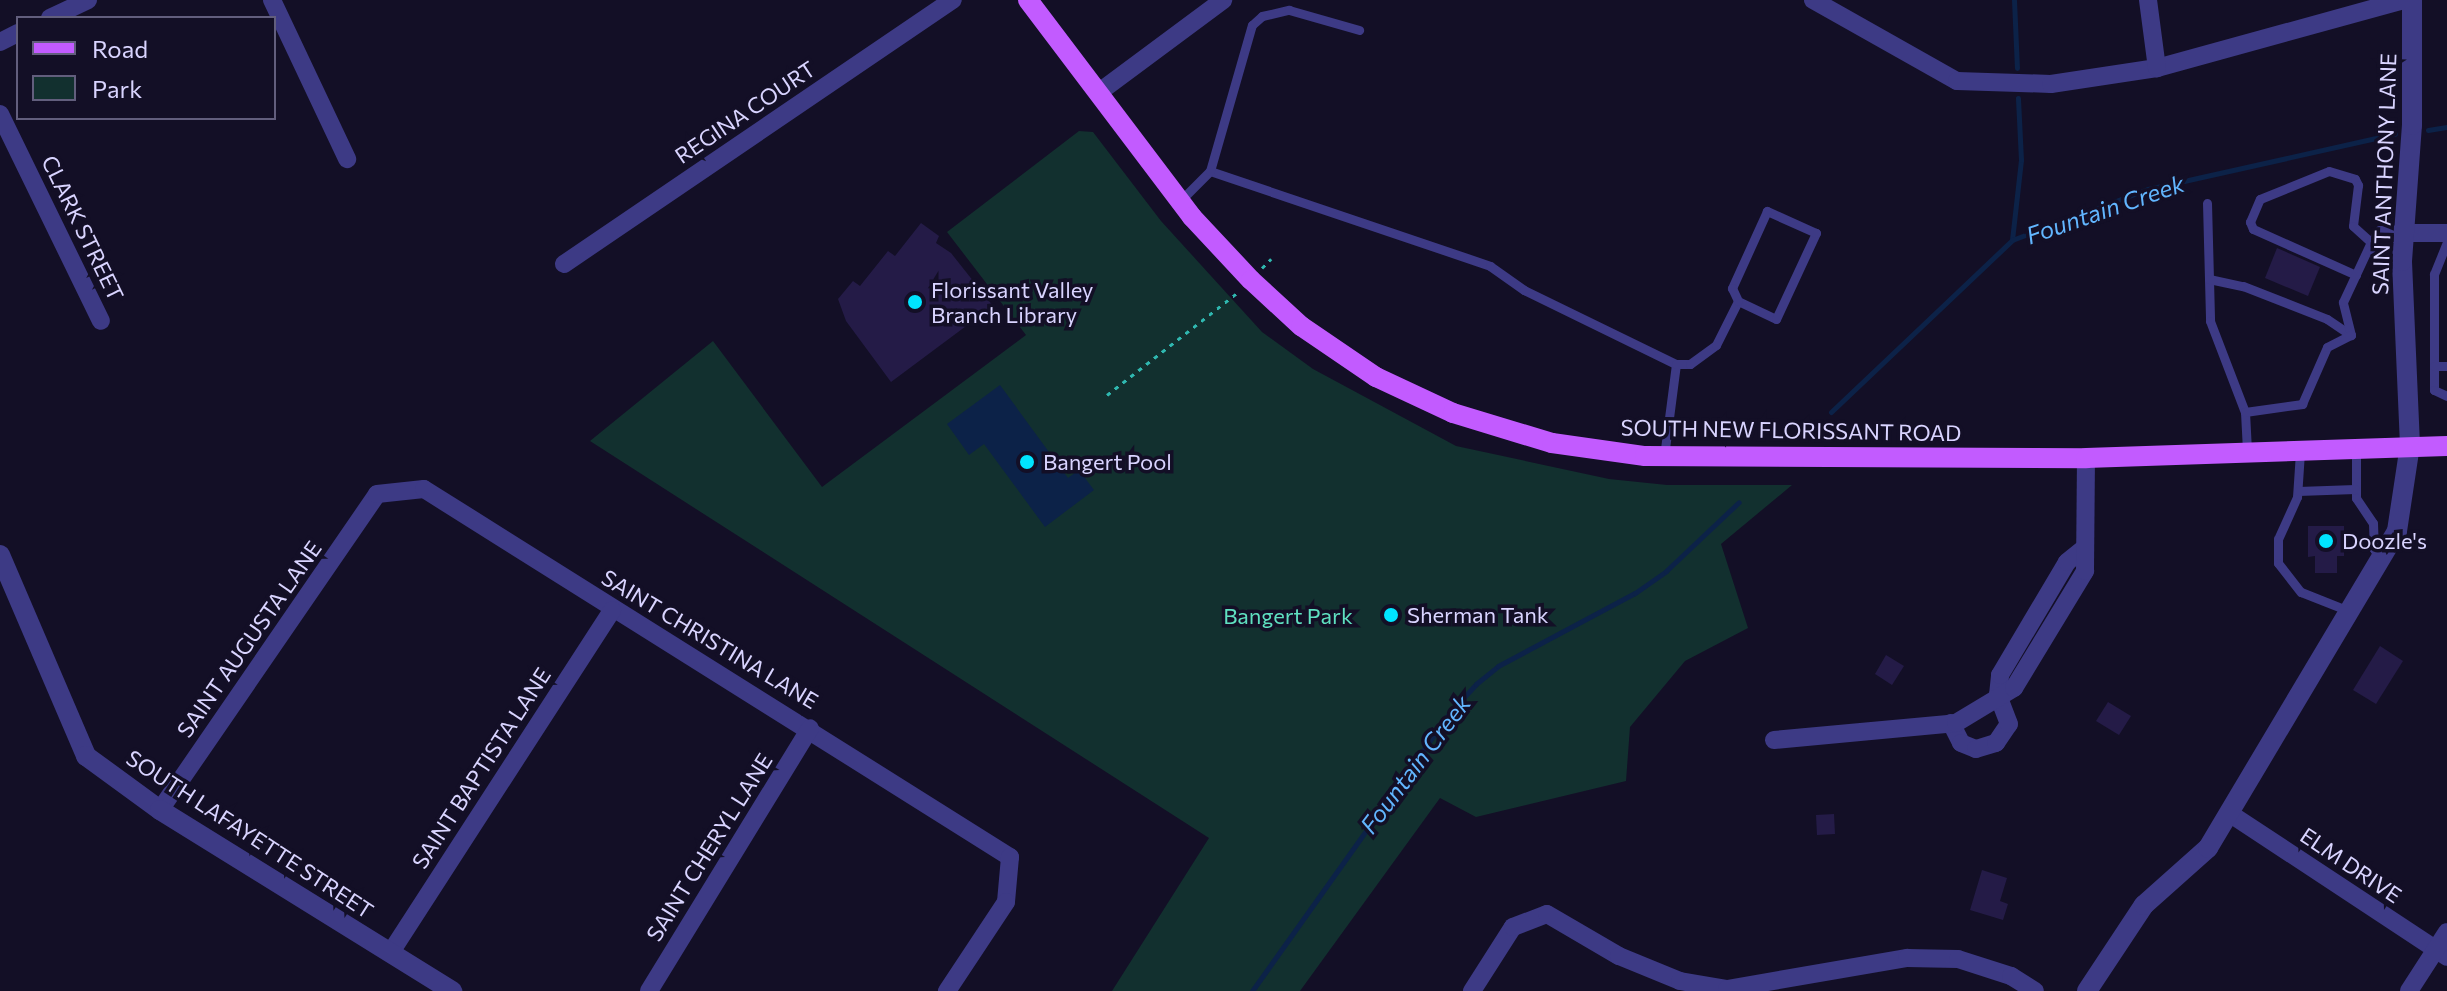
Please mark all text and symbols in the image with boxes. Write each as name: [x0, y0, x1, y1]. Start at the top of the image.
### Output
legend: [16, 16, 276, 120]
text: Road: [92, 34, 148, 63]
street label: SAINT ANTHONY LANE: [2367, 53, 2401, 295]
street label: REGINA COURT: [670, 55, 820, 169]
text: Park: [92, 74, 142, 103]
street label: CLARK STREET: [36, 151, 130, 305]
water label: Fountain Creek: [2022, 168, 2188, 250]
place label: Florissant Valley Branch Library: [931, 276, 1093, 328]
marker: Florissant Valley Branch Library: [906, 293, 924, 311]
street label: SOUTH NEW FLORISSANT ROAD: [1620, 414, 1962, 446]
place label: Bangert Pool: [1043, 449, 1172, 475]
marker: Bangert Pool: [1018, 453, 1036, 471]
place label: Doozle's: [2342, 528, 2427, 554]
marker: Doozle's: [2317, 532, 2335, 550]
street label: SAINT AUGUSTA LANE: [171, 536, 327, 742]
street label: SAINT CHRISTINA LANE: [597, 564, 823, 714]
place label: Sherman Tank: [1407, 602, 1549, 628]
park label: Bangert Park: [1223, 603, 1353, 629]
marker: Sherman Tank: [1382, 606, 1400, 624]
street label: SAINT BAPTISTA LANE: [406, 663, 556, 873]
water label: Fountain Creek: [1354, 689, 1476, 839]
street label: SOUTH LAFAYETTE STREET: [122, 744, 378, 924]
street label: SAINT CHERYL LANE: [640, 748, 778, 946]
street label: ELM DRIVE: [2295, 822, 2407, 908]

